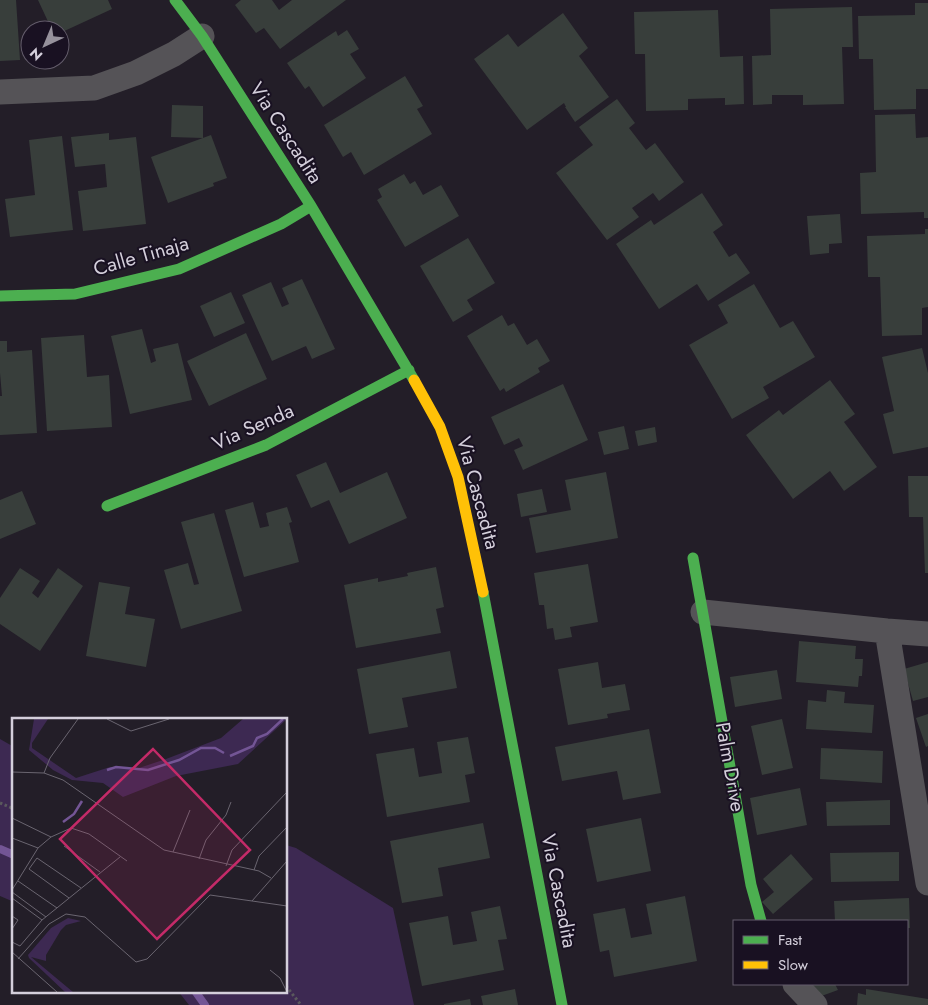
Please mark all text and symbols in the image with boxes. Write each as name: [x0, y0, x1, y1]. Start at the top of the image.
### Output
north arrow: [20, 20, 70, 70]
text: N: [25, 43, 47, 65]
street label: Via Cascadita: [242, 77, 330, 189]
street label: Calle Tinaja: [90, 229, 192, 283]
street label: Via Senda: [207, 396, 299, 458]
street label: Via Cascadita: [449, 433, 507, 553]
inset map: [12, 718, 288, 992]
street label: Palm Drive: [708, 720, 752, 814]
street label: Via Cascadita: [534, 831, 584, 951]
legend: [733, 920, 908, 985]
text: Fast: [778, 929, 802, 951]
text: Slow: [778, 954, 809, 976]

